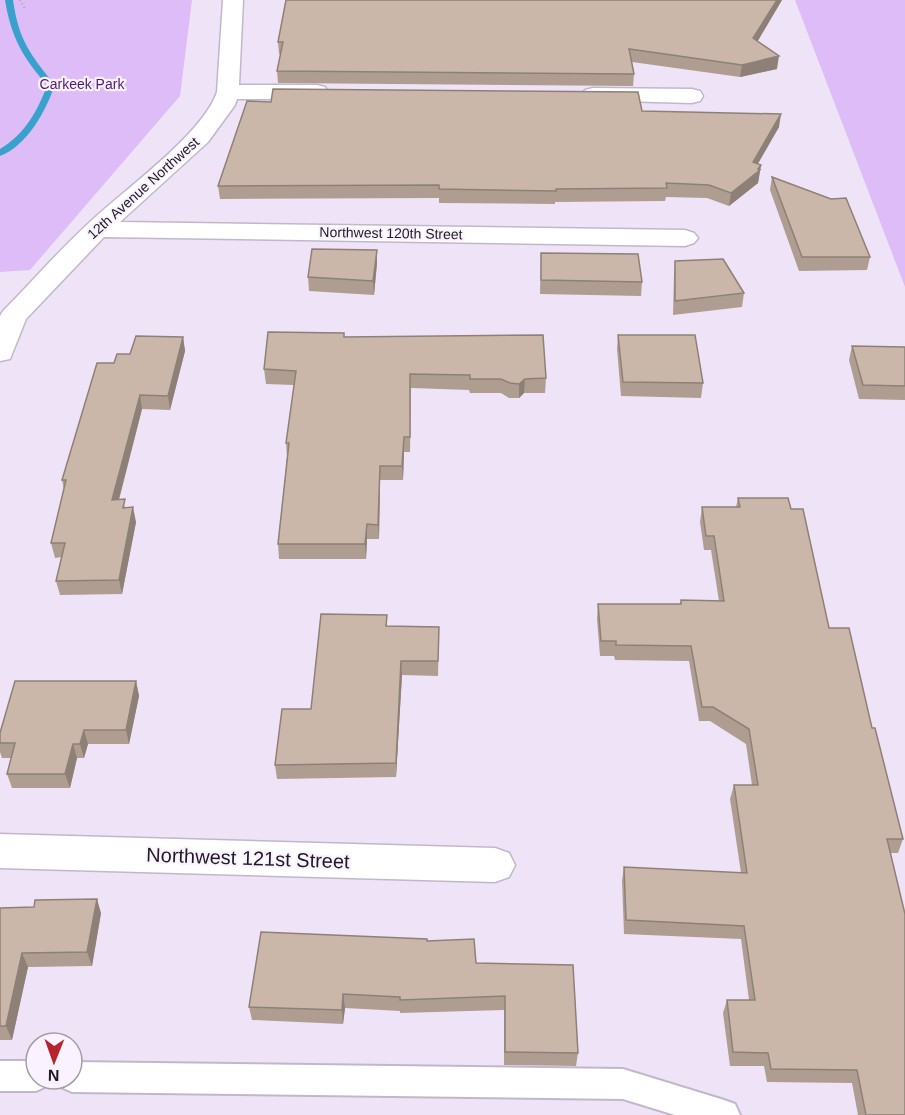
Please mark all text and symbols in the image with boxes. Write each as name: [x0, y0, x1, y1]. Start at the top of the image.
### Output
park label: Carkeek Park: [40, 76, 125, 92]
street label: 12th Avenue Northwest: [84, 134, 202, 242]
street label: Northwest 120th Street: [319, 224, 463, 242]
street label: Northwest 121st Street: [146, 843, 350, 873]
north arrow: [24, 1031, 84, 1091]
text: N: [48, 1067, 60, 1084]

